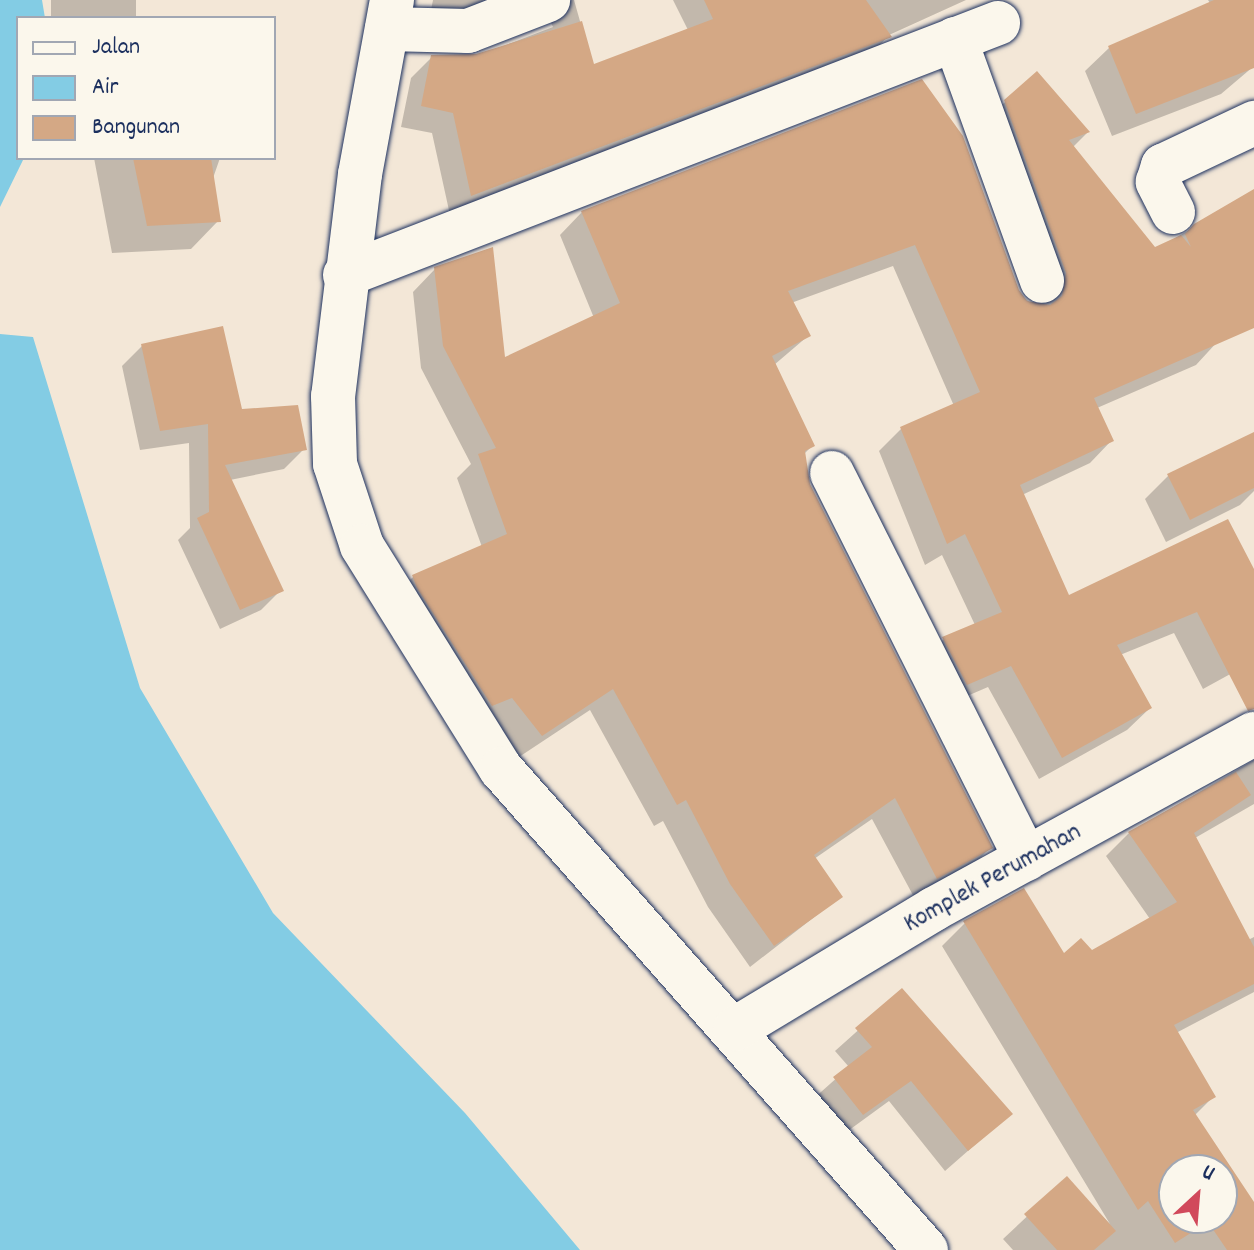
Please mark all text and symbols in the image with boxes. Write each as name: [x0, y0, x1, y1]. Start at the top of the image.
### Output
legend: [16, 16, 276, 160]
text: Jalan: [92, 31, 140, 65]
text: Air: [92, 71, 118, 105]
text: Bangunan: [92, 111, 180, 145]
street label: Komplek Perumahan: [899, 817, 1087, 941]
north arrow: [1158, 1154, 1238, 1234]
text: U: [1196, 1158, 1219, 1190]

